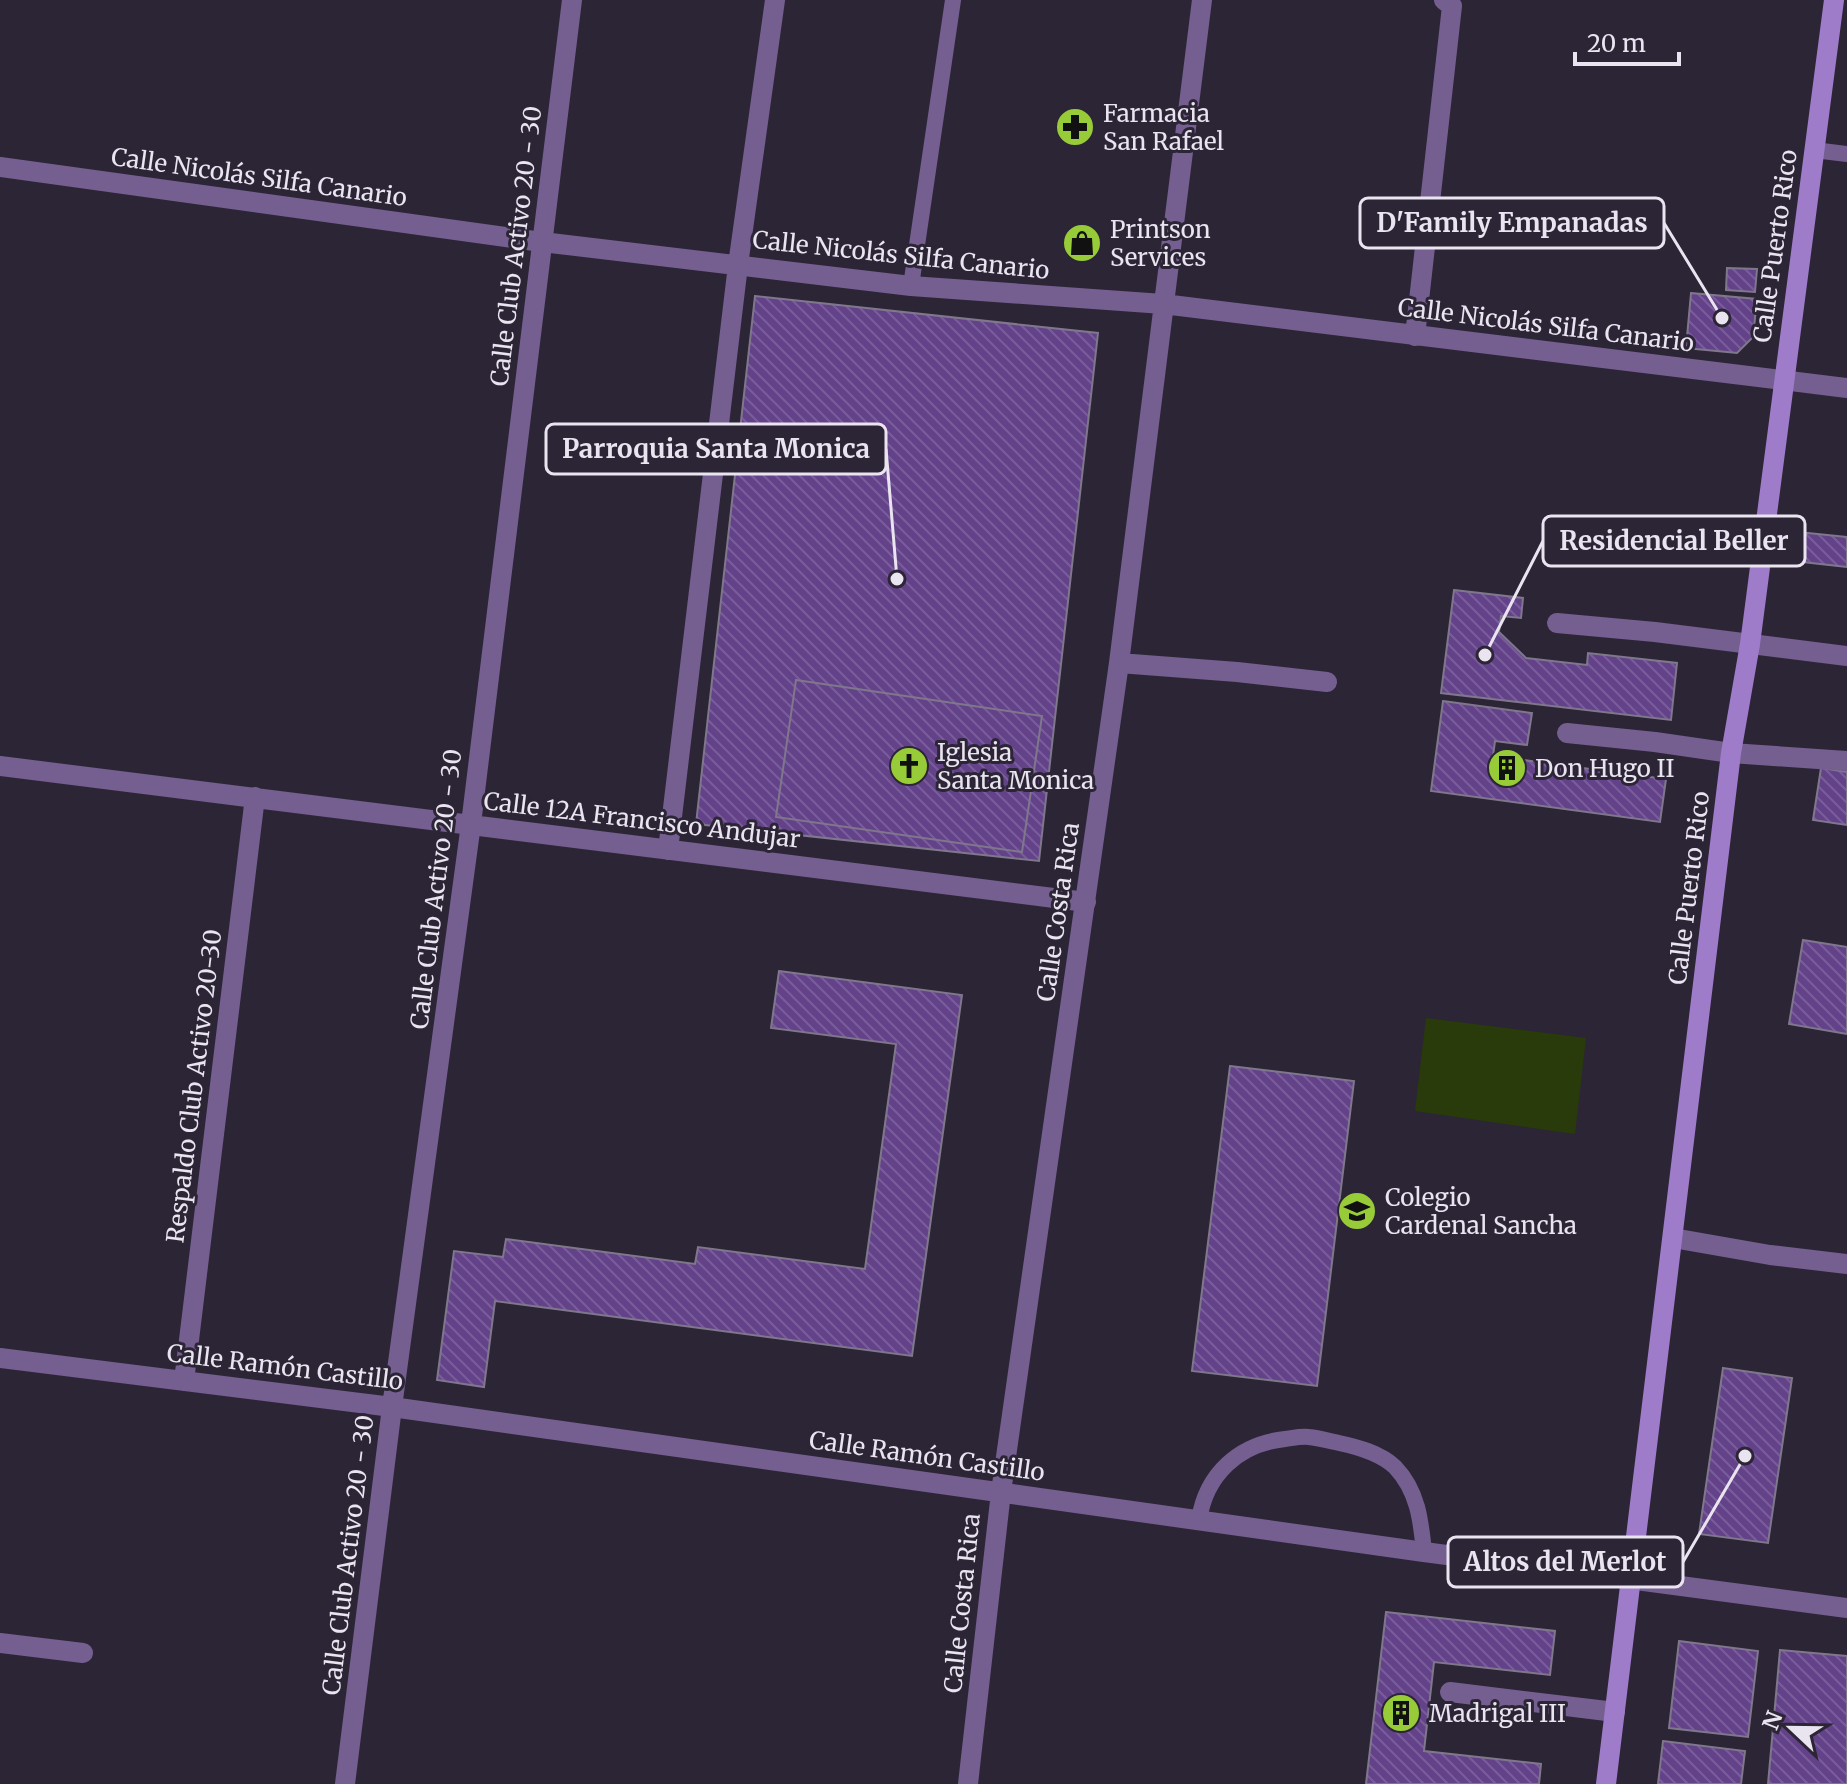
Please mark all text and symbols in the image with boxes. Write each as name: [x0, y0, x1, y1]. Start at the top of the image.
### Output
scale bar: [1575, 16, 1679, 66]
text: 20 m: [1587, 28, 1646, 59]
place label: Farmacia San Rafael: [1103, 98, 1224, 157]
street label: Calle Club Activo 20 - 30: [483, 104, 549, 388]
pharmacy icon: Farmacia San Rafael: [1054, 106, 1096, 148]
street label: Calle Nicolás Silfa Canario: [109, 141, 409, 213]
street label: Calle Puerto Rico: [1746, 147, 1804, 345]
callout: D'Family Empanadas: [1360, 198, 1664, 248]
text: D'Family Empanadas: [1376, 206, 1648, 239]
place label: Printson Services: [1110, 214, 1211, 273]
shop icon: Printson Services: [1061, 222, 1103, 264]
street label: Calle Nicolás Silfa Canario: [751, 224, 1051, 286]
street label: Calle Nicolás Silfa Canario: [1396, 291, 1696, 359]
callout: Parroquia Santa Monica: [546, 424, 886, 474]
text: Parroquia Santa Monica: [562, 432, 870, 465]
callout: Residencial Beller: [1543, 516, 1805, 566]
text: Residencial Beller: [1559, 524, 1789, 557]
place label: Iglesia Santa Monica: [937, 737, 1094, 796]
church icon: Iglesia Santa Monica: [888, 745, 930, 787]
street label: Calle Club Activo 20 - 30: [403, 747, 469, 1031]
building icon: Don Hugo II: [1486, 747, 1528, 789]
place label: Don Hugo II: [1535, 753, 1674, 784]
street label: Calle 12A Francisco Andujar: [482, 785, 802, 855]
street label: Calle Puerto Rico: [1662, 790, 1716, 986]
street label: Calle Costa Rica: [1030, 820, 1086, 1004]
street label: Respaldo Club Activo 20-30: [159, 928, 229, 1244]
place label: Colegio Cardenal Sancha: [1385, 1182, 1577, 1241]
school or university icon: Colegio Cardenal Sancha: [1336, 1190, 1378, 1232]
street label: Calle Ramón Castillo: [165, 1337, 405, 1397]
street label: Calle Club Activo 20 - 30: [315, 1413, 381, 1697]
street label: Calle Ramón Castillo: [807, 1424, 1047, 1488]
street label: Calle Costa Rica: [937, 1511, 987, 1694]
callout: Altos del Merlot: [1448, 1537, 1683, 1587]
text: Altos del Merlot: [1463, 1545, 1667, 1578]
north arrow: [1751, 1688, 1831, 1768]
building icon: Madrigal III: [1380, 1692, 1422, 1734]
place label: Madrigal III: [1429, 1698, 1566, 1729]
text: N: [1756, 1707, 1789, 1734]

